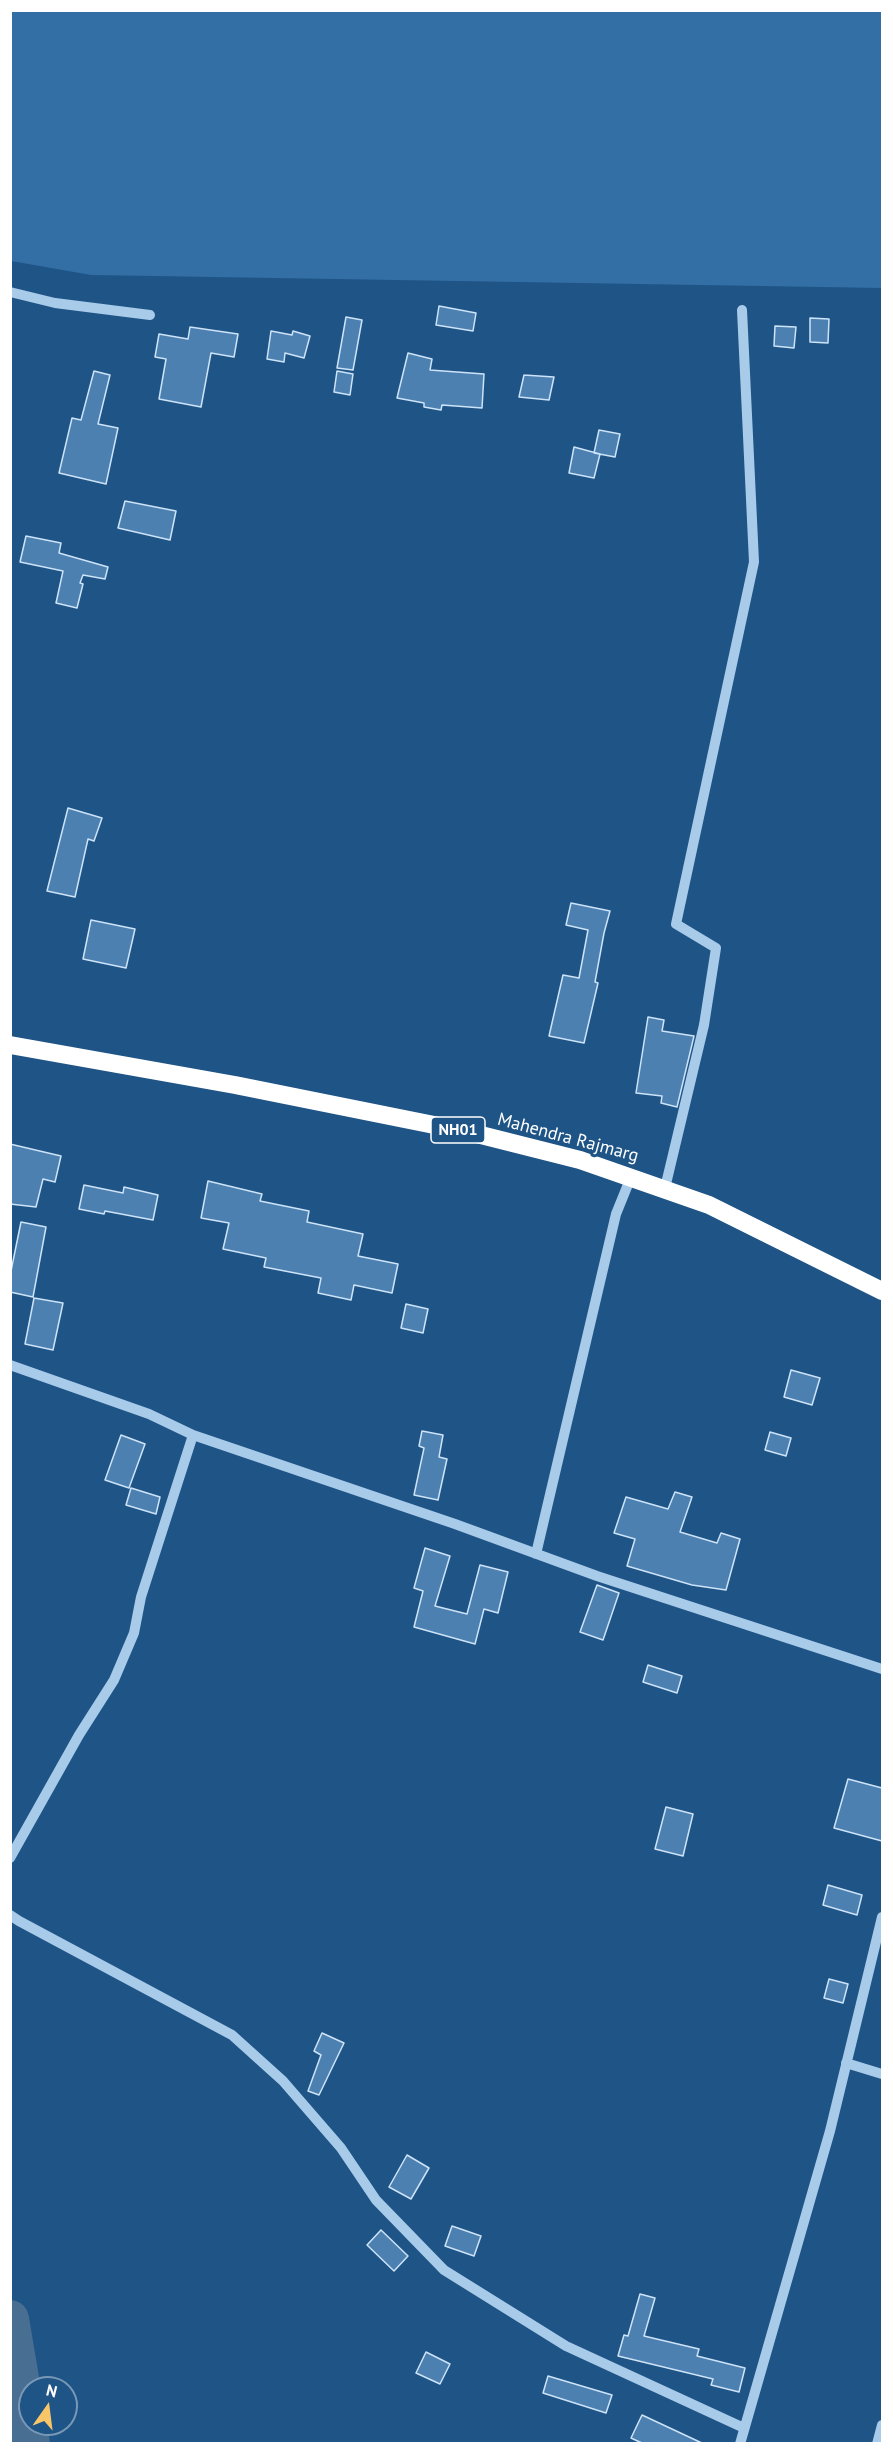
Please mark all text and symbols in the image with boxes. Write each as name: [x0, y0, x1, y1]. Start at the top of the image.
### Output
street label: Mahendra Rajmarg: [495, 1109, 641, 1167]
road number: NH01: [431, 1117, 485, 1143]
north arrow: [18, 2376, 78, 2436]
text: N: [44, 2379, 59, 2401]

